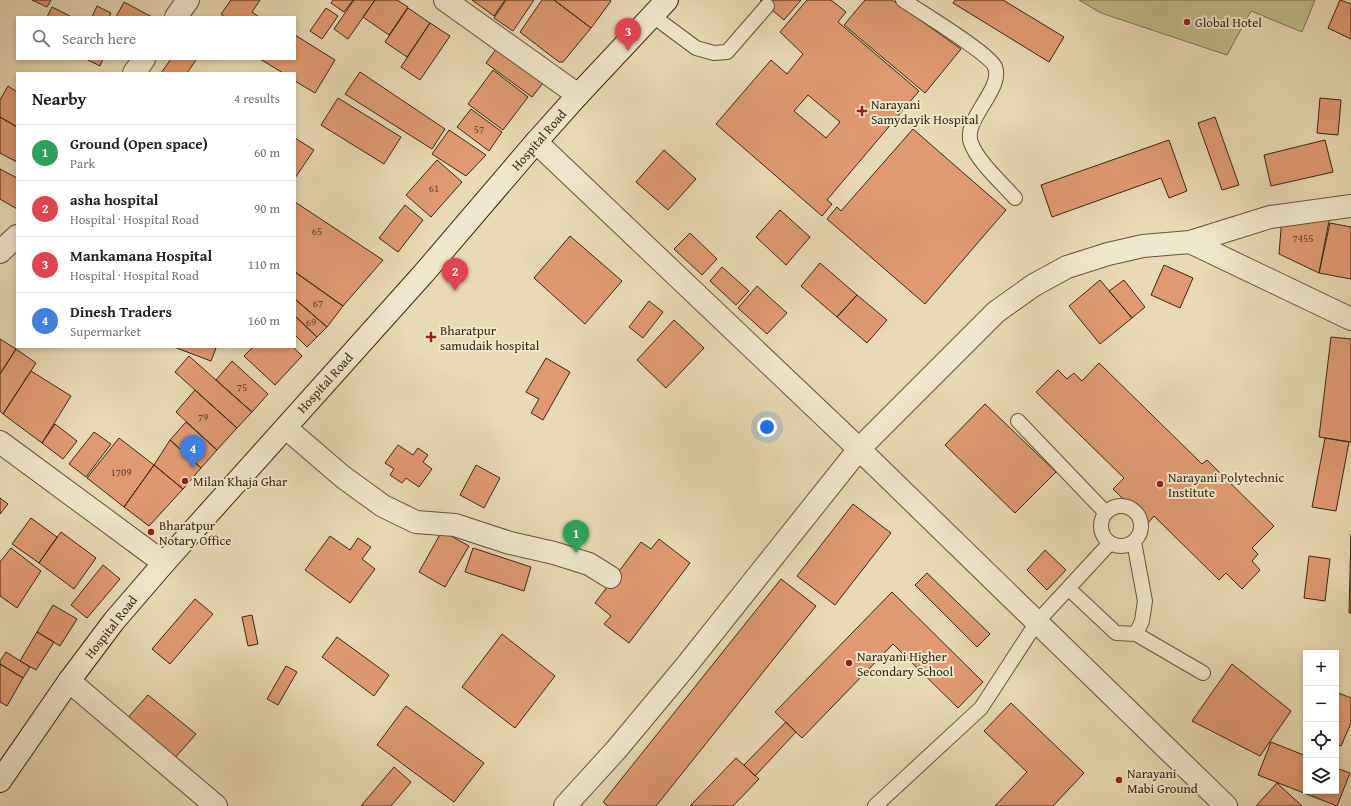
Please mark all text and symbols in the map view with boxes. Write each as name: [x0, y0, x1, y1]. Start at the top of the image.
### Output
place label: Global Hotel: [1195, 13, 1262, 32]
search box: [16, 16, 296, 60]
marker: Global Hotel: [1182, 17, 1192, 27]
pin: 3: [615, 18, 641, 51]
icon: search: [30, 27, 52, 49]
text: Search here: [62, 28, 136, 49]
text: Nearby: [32, 86, 86, 111]
text: 4 results: [234, 89, 280, 108]
place label: Narayani Samydayik Hospital: [871, 95, 979, 129]
street label: Hospital Road: [507, 105, 571, 175]
marker: Narayani Samydayik Hospital: [856, 105, 868, 117]
house number: 57: [474, 121, 484, 137]
text: Ground (Open space): [70, 133, 208, 154]
text: 1: [42, 143, 48, 162]
text: 60 m: [254, 143, 280, 162]
text: Park: [70, 154, 95, 173]
house number: 61: [429, 180, 439, 196]
text: asha hospital: [70, 189, 158, 210]
text: 2: [42, 199, 48, 218]
text: 90 m: [254, 199, 280, 218]
text: Hospital · Hospital Road: [70, 210, 199, 229]
house number: 65: [312, 223, 322, 239]
house number: 7455: [1292, 230, 1314, 246]
text: Mankamana Hospital: [70, 245, 212, 266]
text: 3: [42, 255, 48, 274]
text: 110 m: [248, 255, 280, 274]
pin: 2: [442, 258, 468, 291]
text: Hospital · Hospital Road: [70, 266, 199, 285]
house number: 67: [313, 295, 323, 311]
text: Dinesh Traders: [70, 301, 172, 322]
text: 4: [42, 311, 48, 330]
text: 160 m: [248, 311, 280, 330]
house number: 69: [306, 314, 316, 330]
place label: Bharatpur samudaik hospital: [440, 321, 540, 355]
text: Supermarket: [70, 322, 141, 341]
marker: Bharatpur samudaik hospital: [425, 331, 437, 343]
street label: Hospital Road: [293, 349, 357, 417]
house number: 75: [237, 379, 247, 395]
house number: 79: [198, 409, 208, 425]
your location: [757, 417, 777, 437]
pin: 4: [180, 435, 206, 468]
house number: 1709: [110, 464, 132, 480]
place label: Narayani Polytechnic Institute: [1168, 468, 1285, 502]
place label: Milan Khaja Ghar: [193, 472, 288, 491]
marker: Milan Khaja Ghar: [180, 476, 190, 486]
marker: Narayani Polytechnic Institute: [1155, 479, 1165, 489]
place label: Bharatpur Notary Office: [159, 516, 231, 550]
pin: 1: [563, 520, 589, 553]
marker: Bharatpur Notary Office: [146, 527, 156, 537]
street label: Hospital Road: [80, 591, 142, 663]
place label: Narayani Higher Secondary School: [857, 647, 953, 681]
map controls: [1303, 650, 1339, 794]
button: +: [1303, 650, 1339, 686]
marker: Narayani Higher Secondary School: [844, 658, 854, 668]
button: −: [1303, 686, 1339, 722]
button: locate: [1303, 722, 1339, 758]
button: layers: [1303, 758, 1339, 794]
place label: Narayani Mabi Ground: [1127, 764, 1198, 798]
marker: Narayani Mabi Ground: [1114, 775, 1124, 785]

